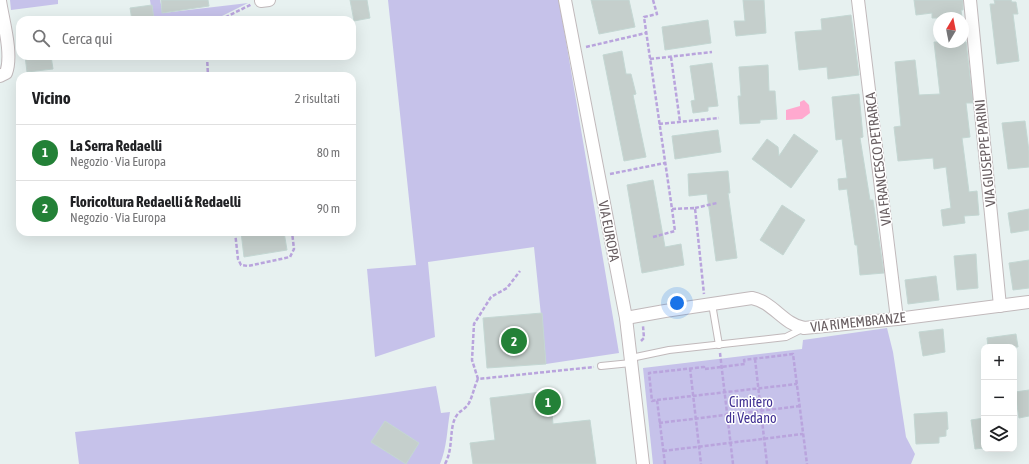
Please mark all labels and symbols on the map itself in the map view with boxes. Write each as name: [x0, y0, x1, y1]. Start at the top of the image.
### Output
north arrow: [933, 12, 969, 48]
street label: VIA FRANCESCO PETRARCA: [862, 91, 894, 227]
street label: VIA GIUSEPPE PARINI: [971, 99, 999, 207]
street label: VIA EUROPA: [595, 199, 623, 263]
your location: [667, 293, 687, 313]
street label: VIA RIMEMBRANZE: [810, 309, 906, 335]
pin: 2: [501, 326, 527, 356]
pin: 1: [535, 387, 561, 417]
park label: Cimitero di Vedano: [725, 394, 777, 426]

